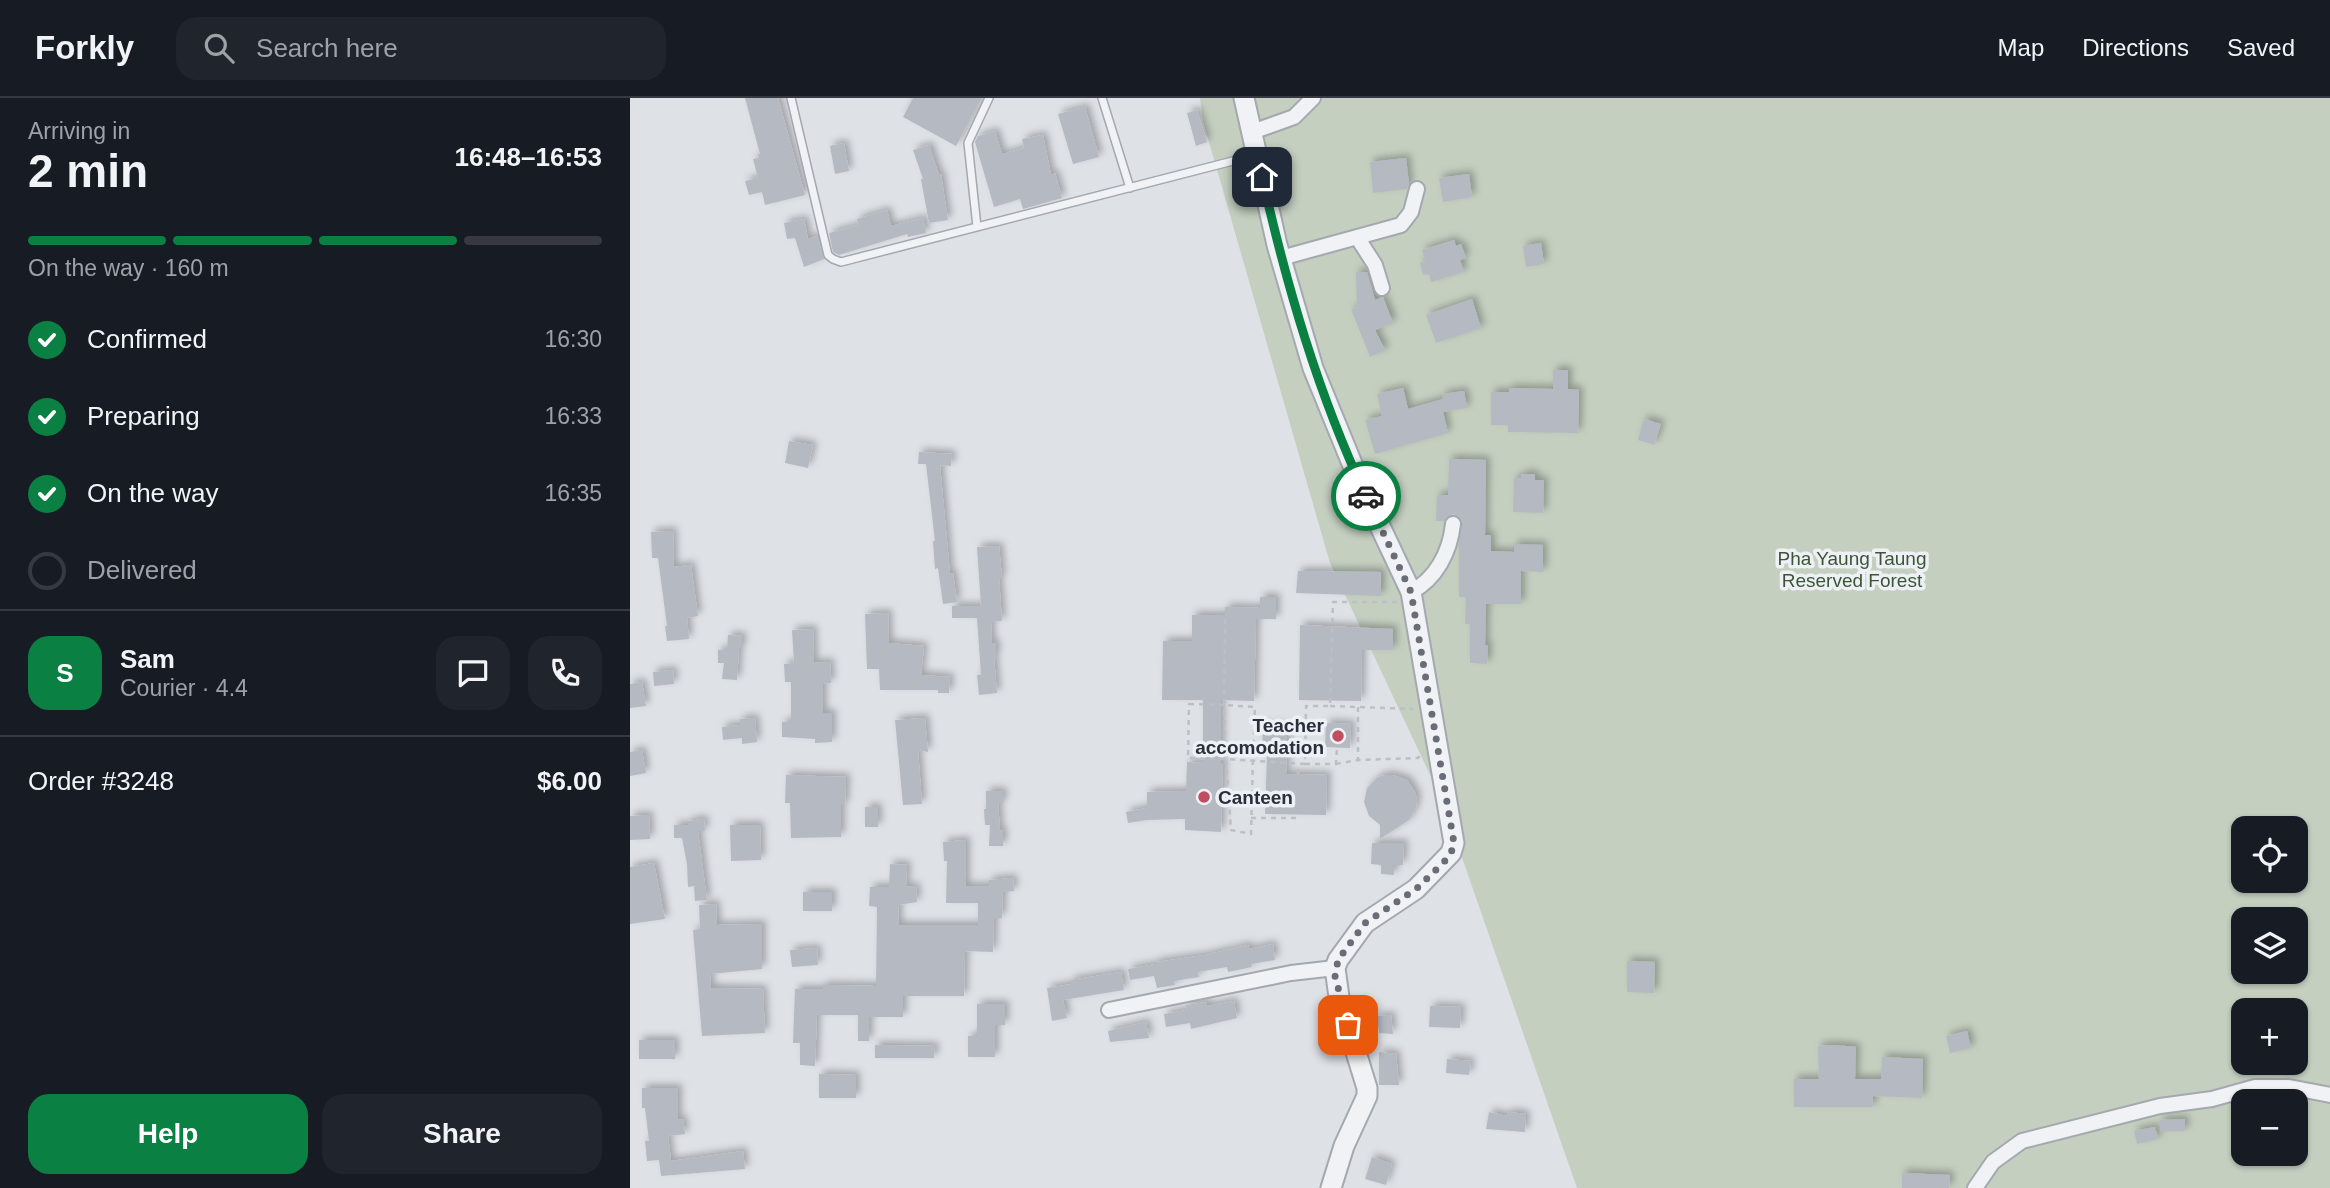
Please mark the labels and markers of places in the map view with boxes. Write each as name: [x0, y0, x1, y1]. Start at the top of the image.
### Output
pin: [1232, 147, 1292, 207]
place label: Teacher accomodation: [1195, 715, 1325, 758]
marker: Teacher accomodation: [1330, 728, 1346, 744]
place label: Canteen: [1218, 787, 1293, 808]
marker: Canteen: [1196, 789, 1212, 805]
pin: [1318, 995, 1378, 1055]

